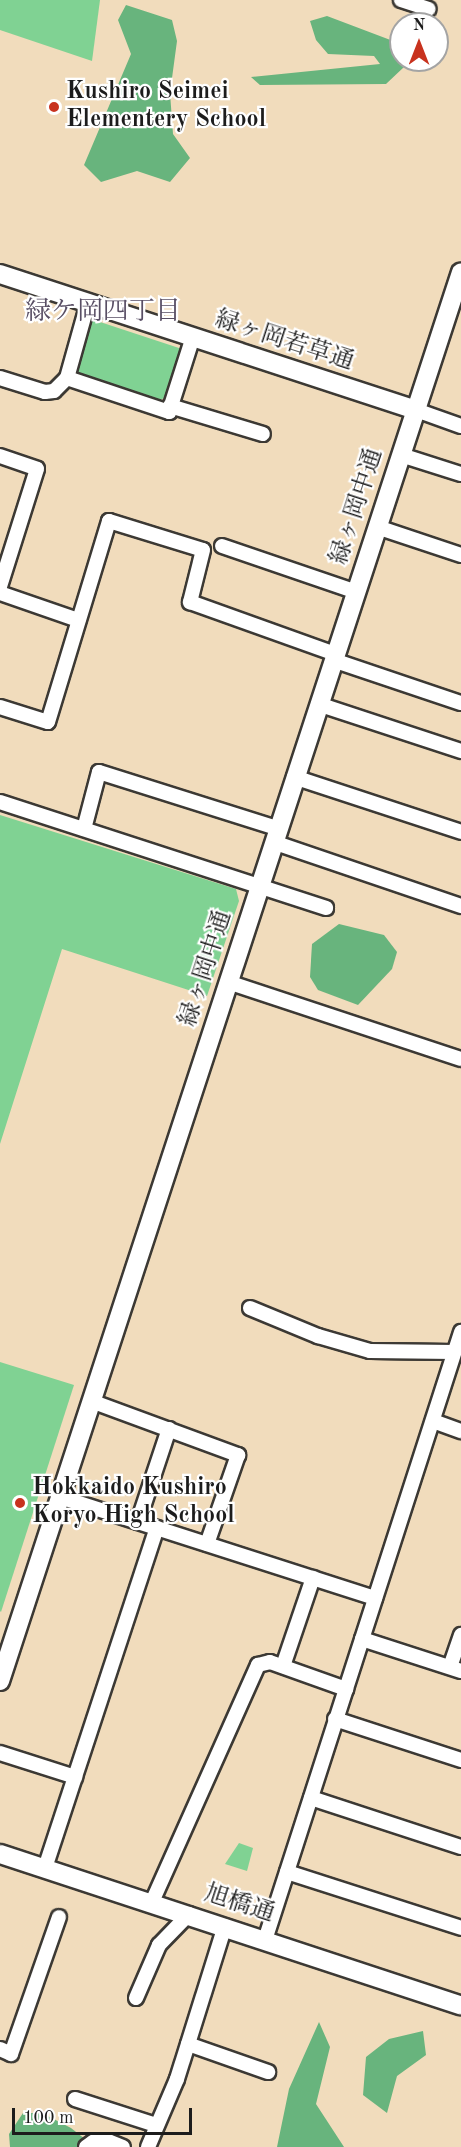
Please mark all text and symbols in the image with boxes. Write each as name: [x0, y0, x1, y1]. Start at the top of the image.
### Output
north arrow: [389, 12, 449, 72]
text: N: [413, 18, 425, 34]
place label: Kushiro Seimei Elementery School: [66, 79, 266, 135]
marker: Kushiro Seimei Elementery School: [47, 100, 61, 114]
district label: 緑ケ岡四丁目: [25, 297, 181, 329]
street label: 緑ヶ岡若草通: [211, 306, 357, 378]
street label: 緑ヶ岡中通: [326, 445, 390, 569]
street label: 緑ヶ岡中通: [175, 907, 239, 1031]
place label: Hokkaido Kushiro Koryo High School: [32, 1475, 235, 1531]
marker: Hokkaido Kushiro Koryo High School: [13, 1496, 27, 1510]
street label: 旭橋通: [200, 1880, 278, 1930]
scale bar: [15, 2096, 195, 2134]
text: 100 m: [23, 2109, 74, 2127]

